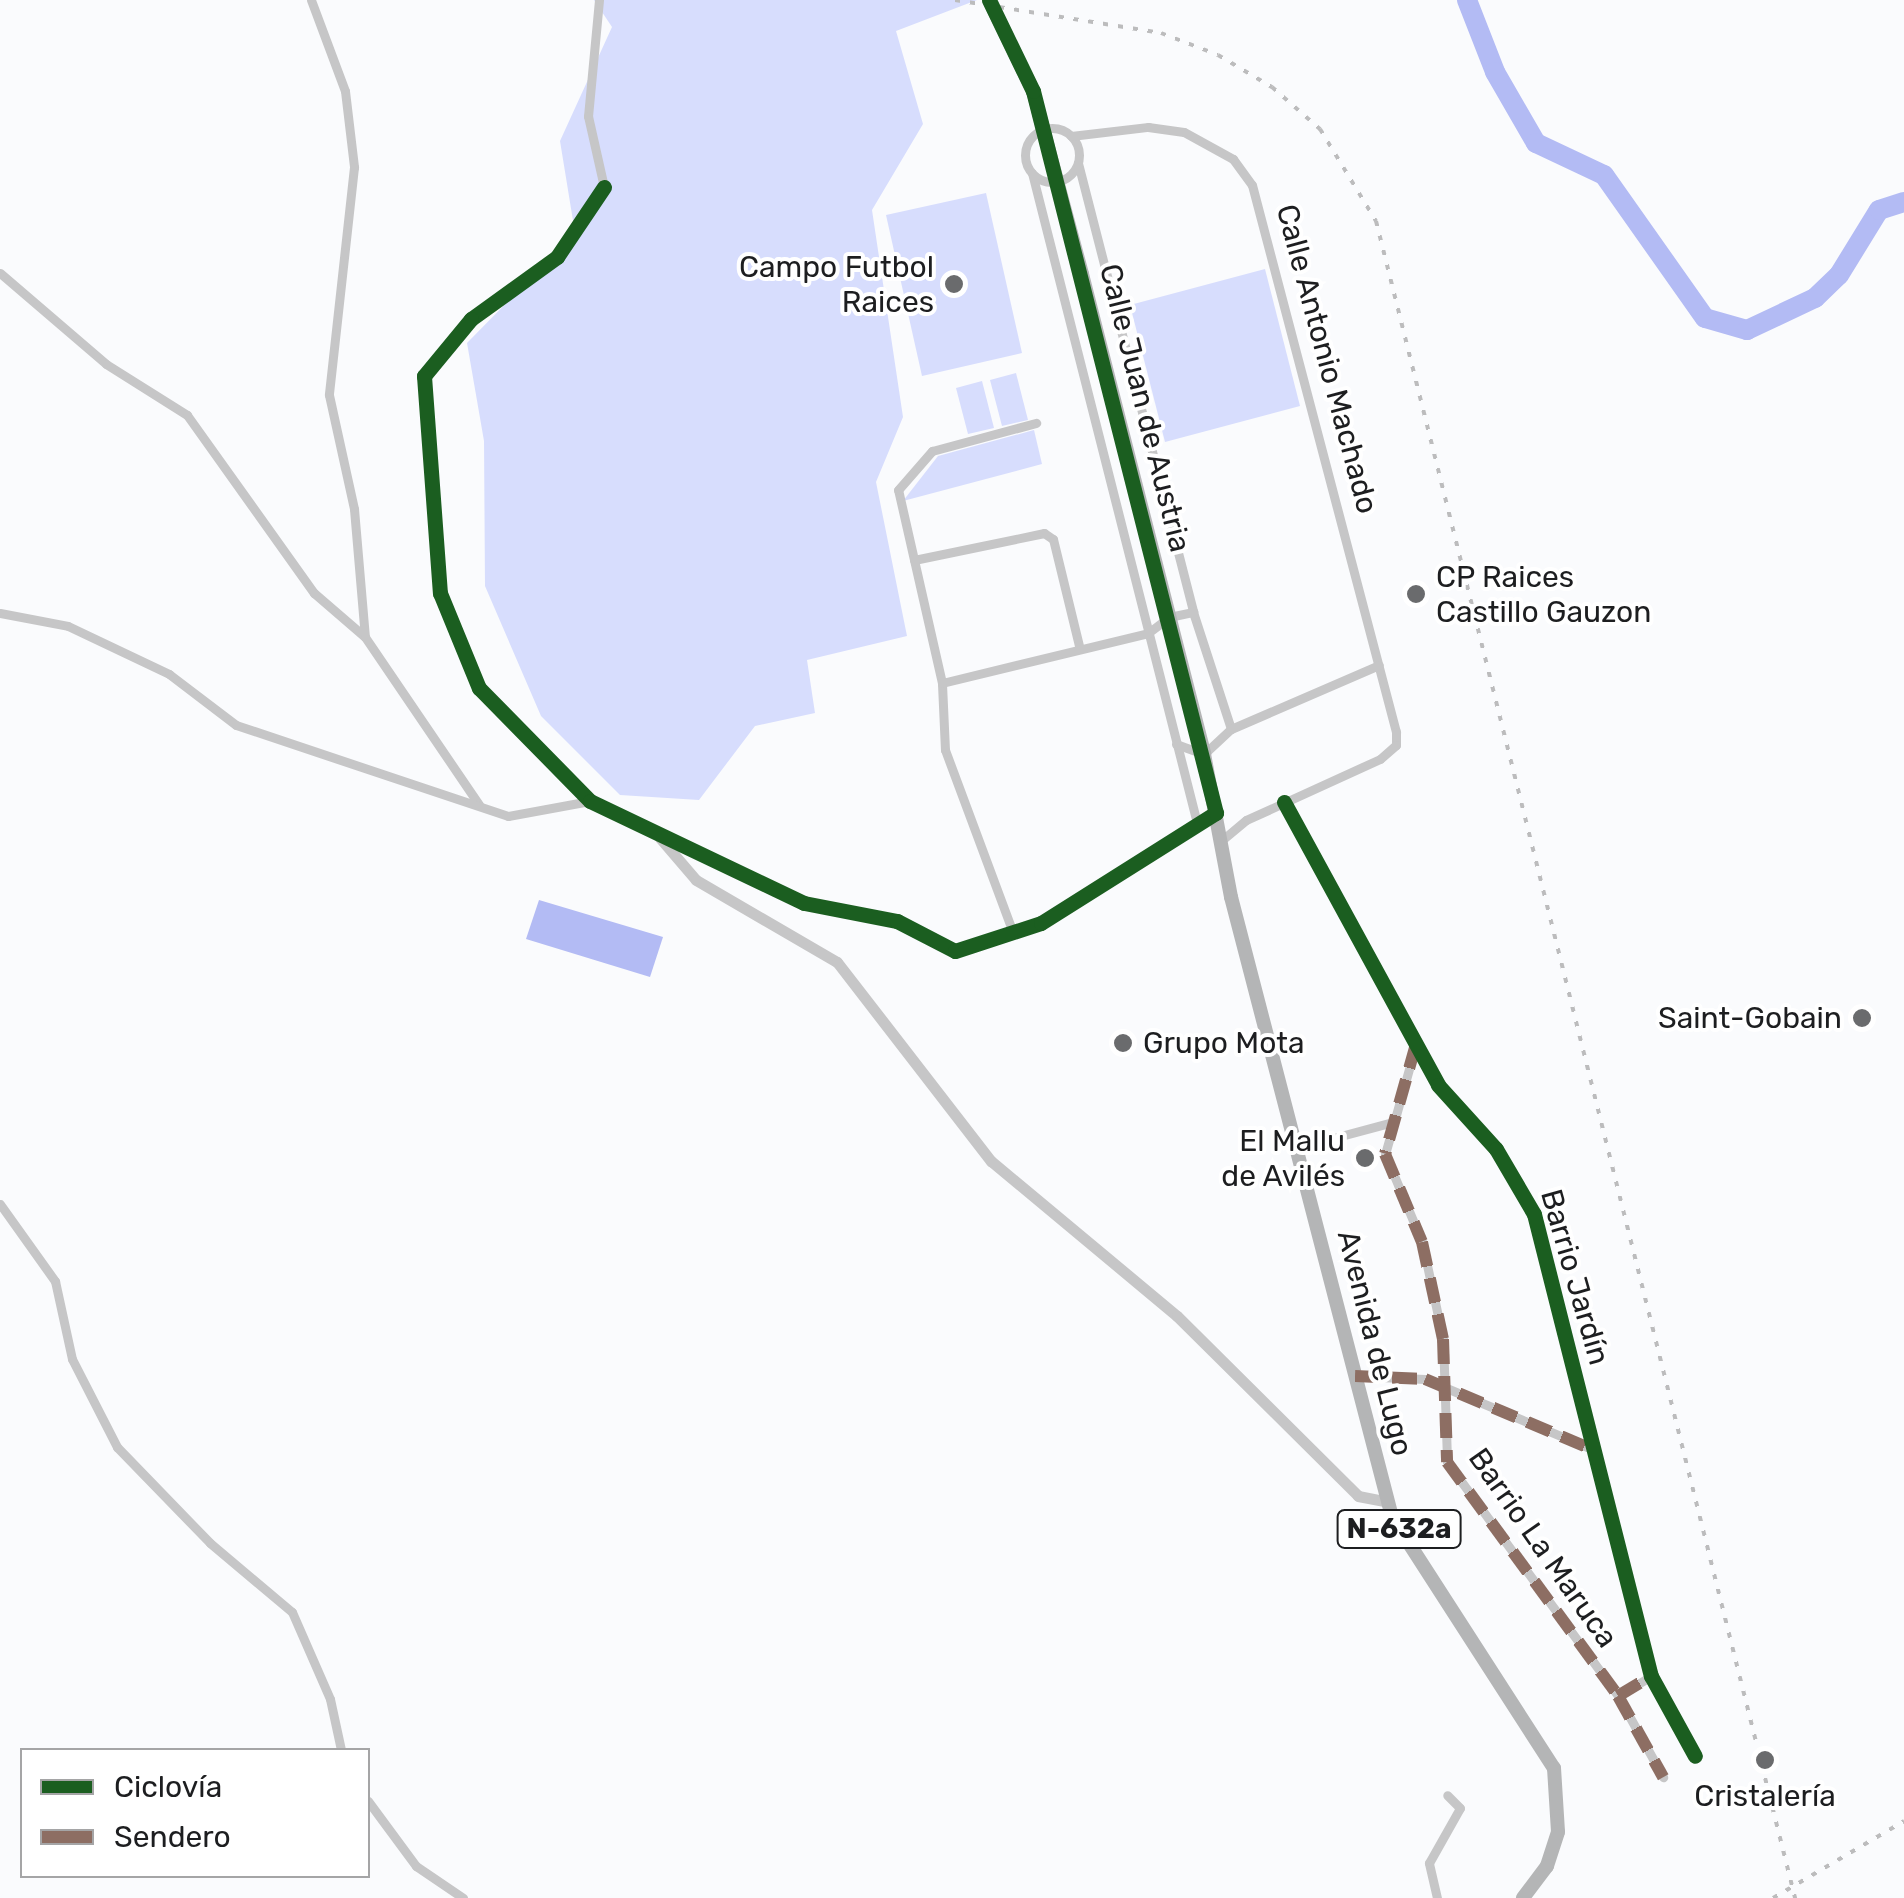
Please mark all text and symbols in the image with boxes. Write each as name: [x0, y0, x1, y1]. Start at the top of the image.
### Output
street label: Calle Antonio Machado: [1268, 200, 1386, 518]
place label: Campo Futbol Raices: [739, 249, 934, 320]
street label: Calle Juan de Austria: [1092, 260, 1198, 556]
marker: Campo Futbol Raices: [943, 273, 965, 295]
place label: CP Raices Castillo Gauzon: [1436, 559, 1651, 630]
marker: CP Raices Castillo Gauzon: [1405, 583, 1427, 605]
place label: Saint-Gobain: [1658, 1000, 1842, 1036]
marker: Saint-Gobain: [1851, 1007, 1873, 1029]
place label: Grupo Mota: [1143, 1025, 1305, 1061]
marker: Grupo Mota: [1112, 1032, 1134, 1054]
place label: El Mallu de Avilés: [1221, 1123, 1345, 1194]
marker: El Mallu de Avilés: [1354, 1147, 1376, 1169]
street label: Barrio Jardín: [1533, 1185, 1617, 1369]
street label: Avenida de Lugo: [1330, 1227, 1420, 1459]
street label: Barrio La Maruca: [1461, 1441, 1625, 1655]
road number: N-632a: [1336, 1506, 1462, 1552]
marker: Cristalería: [1752, 1747, 1778, 1773]
legend: [20, 1748, 370, 1878]
text: Ciclovía: [114, 1769, 222, 1805]
place label: Cristalería: [1694, 1778, 1836, 1814]
text: Sendero: [114, 1819, 231, 1855]

